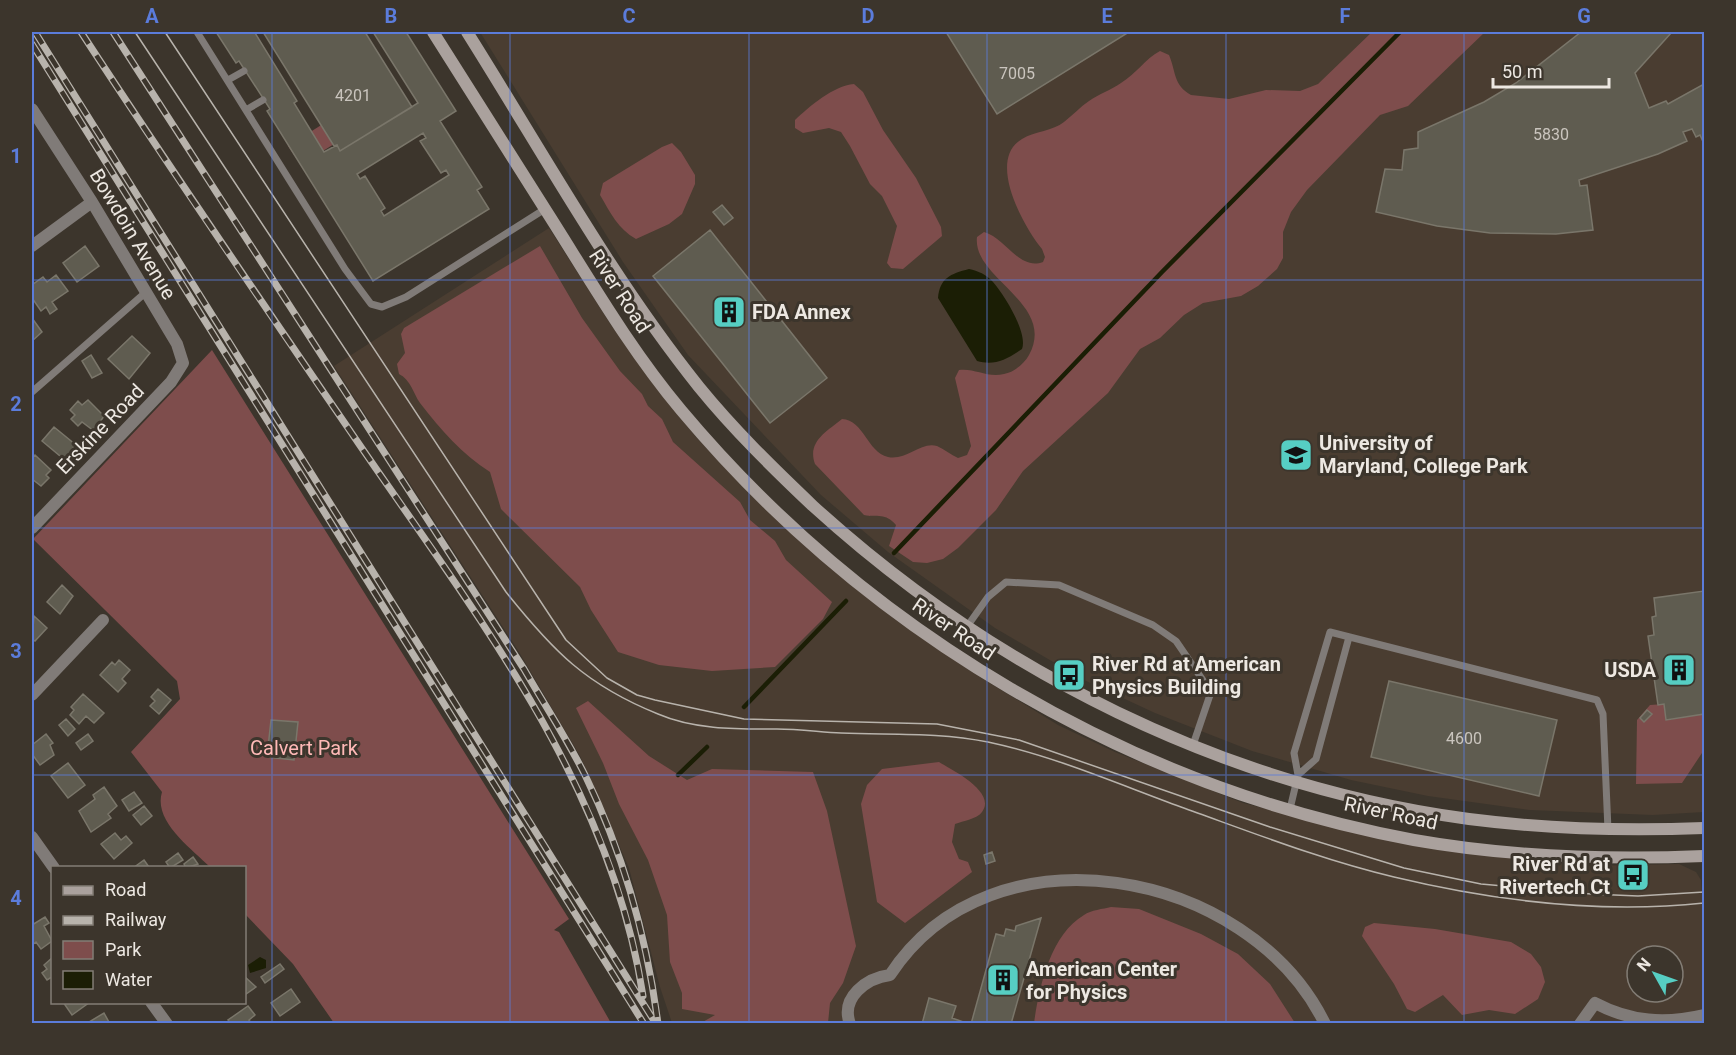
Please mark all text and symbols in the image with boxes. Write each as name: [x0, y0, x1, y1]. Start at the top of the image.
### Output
text: A: [145, 4, 159, 28]
text: B: [385, 4, 397, 28]
text: C: [622, 4, 636, 28]
text: D: [862, 4, 875, 28]
text: E: [1101, 4, 1113, 28]
text: F: [1340, 4, 1351, 28]
text: G: [1577, 4, 1591, 28]
scale bar: [1493, 51, 1608, 89]
text: 50 m: [1502, 61, 1542, 82]
house number: 7005: [999, 64, 1035, 83]
house number: 4201: [335, 86, 371, 105]
house number: 5830: [1533, 125, 1569, 144]
text: 1: [10, 144, 22, 168]
street label: Bowdoin Avenue: [85, 164, 181, 304]
street label: River Road: [584, 245, 656, 337]
building icon: FDA Annex: [711, 294, 747, 330]
place label: FDA Annex: [752, 300, 852, 324]
street label: Erskine Road: [51, 379, 149, 479]
text: 2: [10, 392, 22, 416]
place label: University of Maryland, College Park: [1319, 431, 1528, 478]
school or university icon: University of Maryland, College Park: [1278, 437, 1314, 473]
street label: River Road: [908, 592, 1000, 666]
text: 3: [10, 639, 22, 663]
place label: River Rd at American Physics Building: [1092, 652, 1281, 699]
building icon: USDA: [1661, 652, 1697, 688]
bus stop icon: River Rd at American Physics Building: [1051, 657, 1087, 693]
place label: USDA: [1604, 658, 1657, 682]
house number: 4600: [1446, 729, 1482, 748]
park label: Calvert Park: [250, 736, 359, 760]
street label: River Road: [1342, 791, 1440, 835]
place label: River Rd at Rivertech Ct: [1499, 852, 1610, 899]
bus stop icon: River Rd at Rivertech Ct: [1615, 857, 1651, 893]
legend: [51, 866, 246, 1004]
text: Road: [105, 879, 146, 900]
text: 4: [10, 886, 22, 910]
text: Railway: [105, 909, 167, 930]
text: Park: [105, 939, 142, 960]
north arrow: [1625, 944, 1685, 1004]
text: N: [1633, 954, 1655, 975]
place label: American Center for Physics: [1026, 957, 1178, 1004]
building icon: American Center for Physics: [985, 962, 1021, 998]
text: Water: [105, 969, 152, 990]

